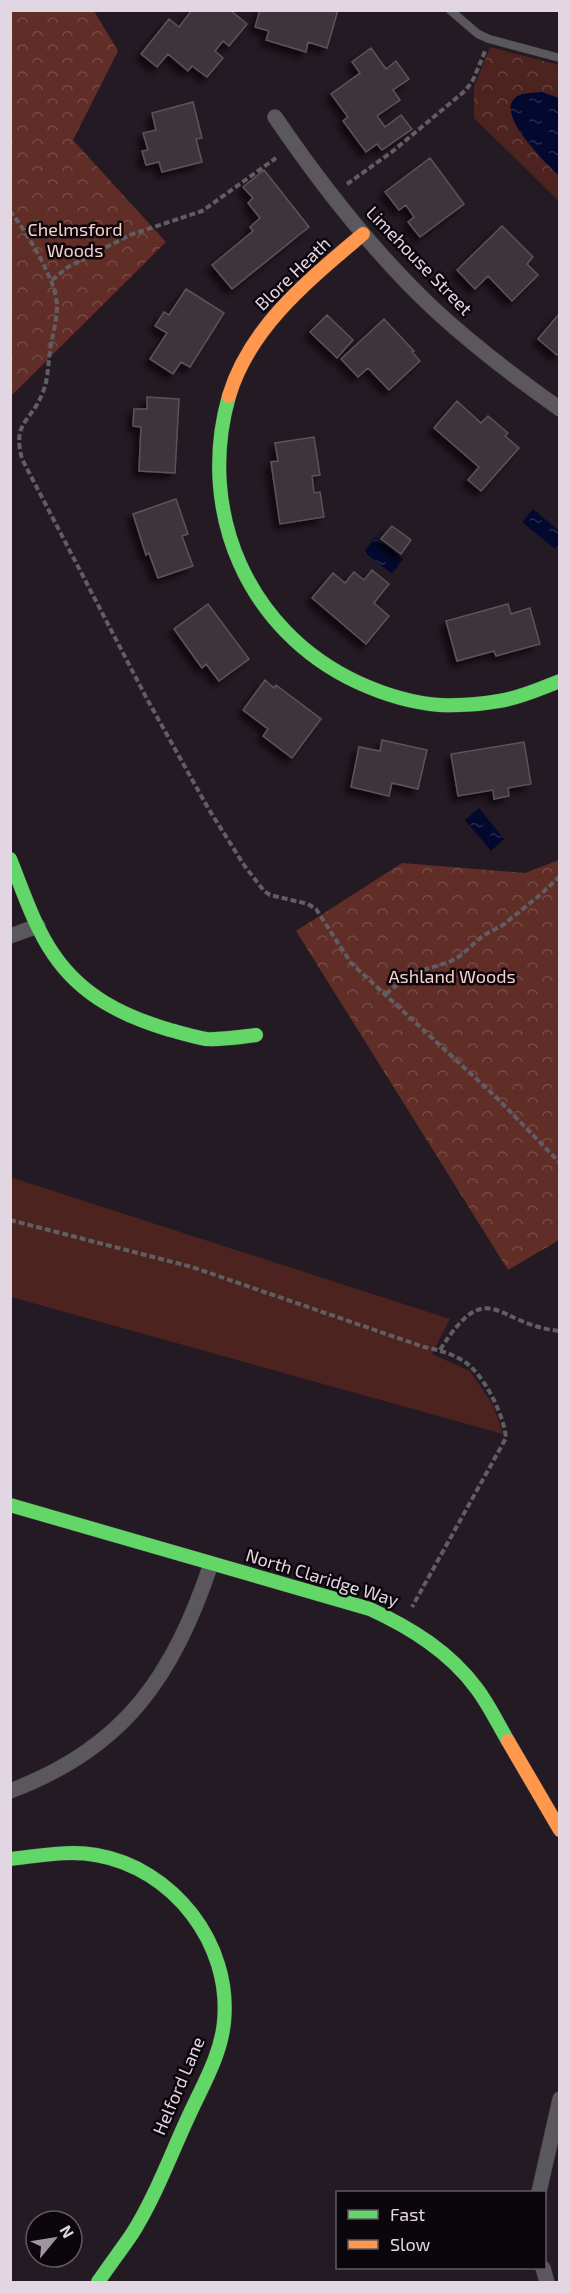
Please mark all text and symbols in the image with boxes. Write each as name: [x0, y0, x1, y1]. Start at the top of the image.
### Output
street label: Limehouse Street: [362, 201, 477, 319]
park label: Chelmsford Woods: [28, 218, 122, 261]
street label: Blore Heath: [250, 232, 335, 315]
park label: Ashland Woods: [388, 965, 516, 987]
street label: North Claridge Way: [243, 1543, 402, 1611]
street label: Helford Lane: [148, 2033, 209, 2138]
legend: [336, 2191, 546, 2269]
text: Fast: [390, 2203, 425, 2225]
north arrow: [24, 2209, 84, 2269]
text: N: [56, 2221, 79, 2241]
text: Slow: [390, 2233, 431, 2255]

